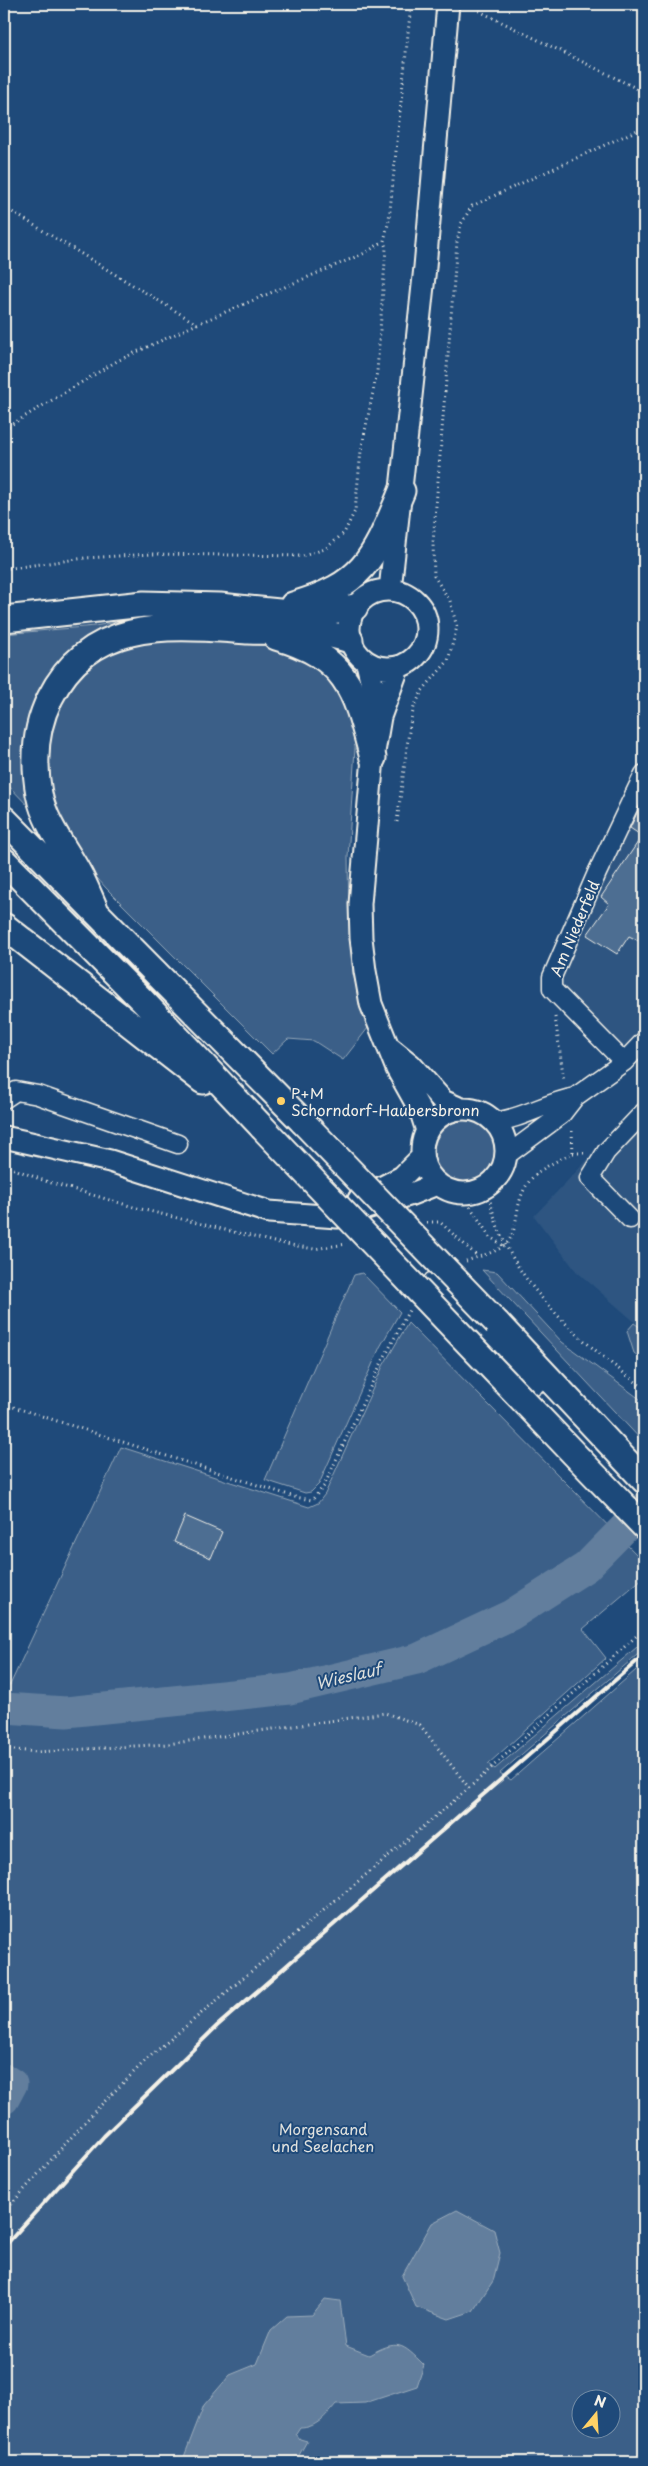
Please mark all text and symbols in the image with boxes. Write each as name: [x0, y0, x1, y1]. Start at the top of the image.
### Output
street label: Am Niederfeld: [543, 876, 605, 980]
place label: P+M Schorndorf-Haubersbronn: [291, 1081, 480, 1121]
marker: P+M Schorndorf-Haubersbronn: [275, 1095, 287, 1107]
water label: Wieslauf: [313, 1655, 387, 1694]
park label: Morgensand und Seelachen: [272, 2117, 374, 2157]
north arrow: [570, 2388, 620, 2438]
text: N: [592, 2389, 609, 2413]

